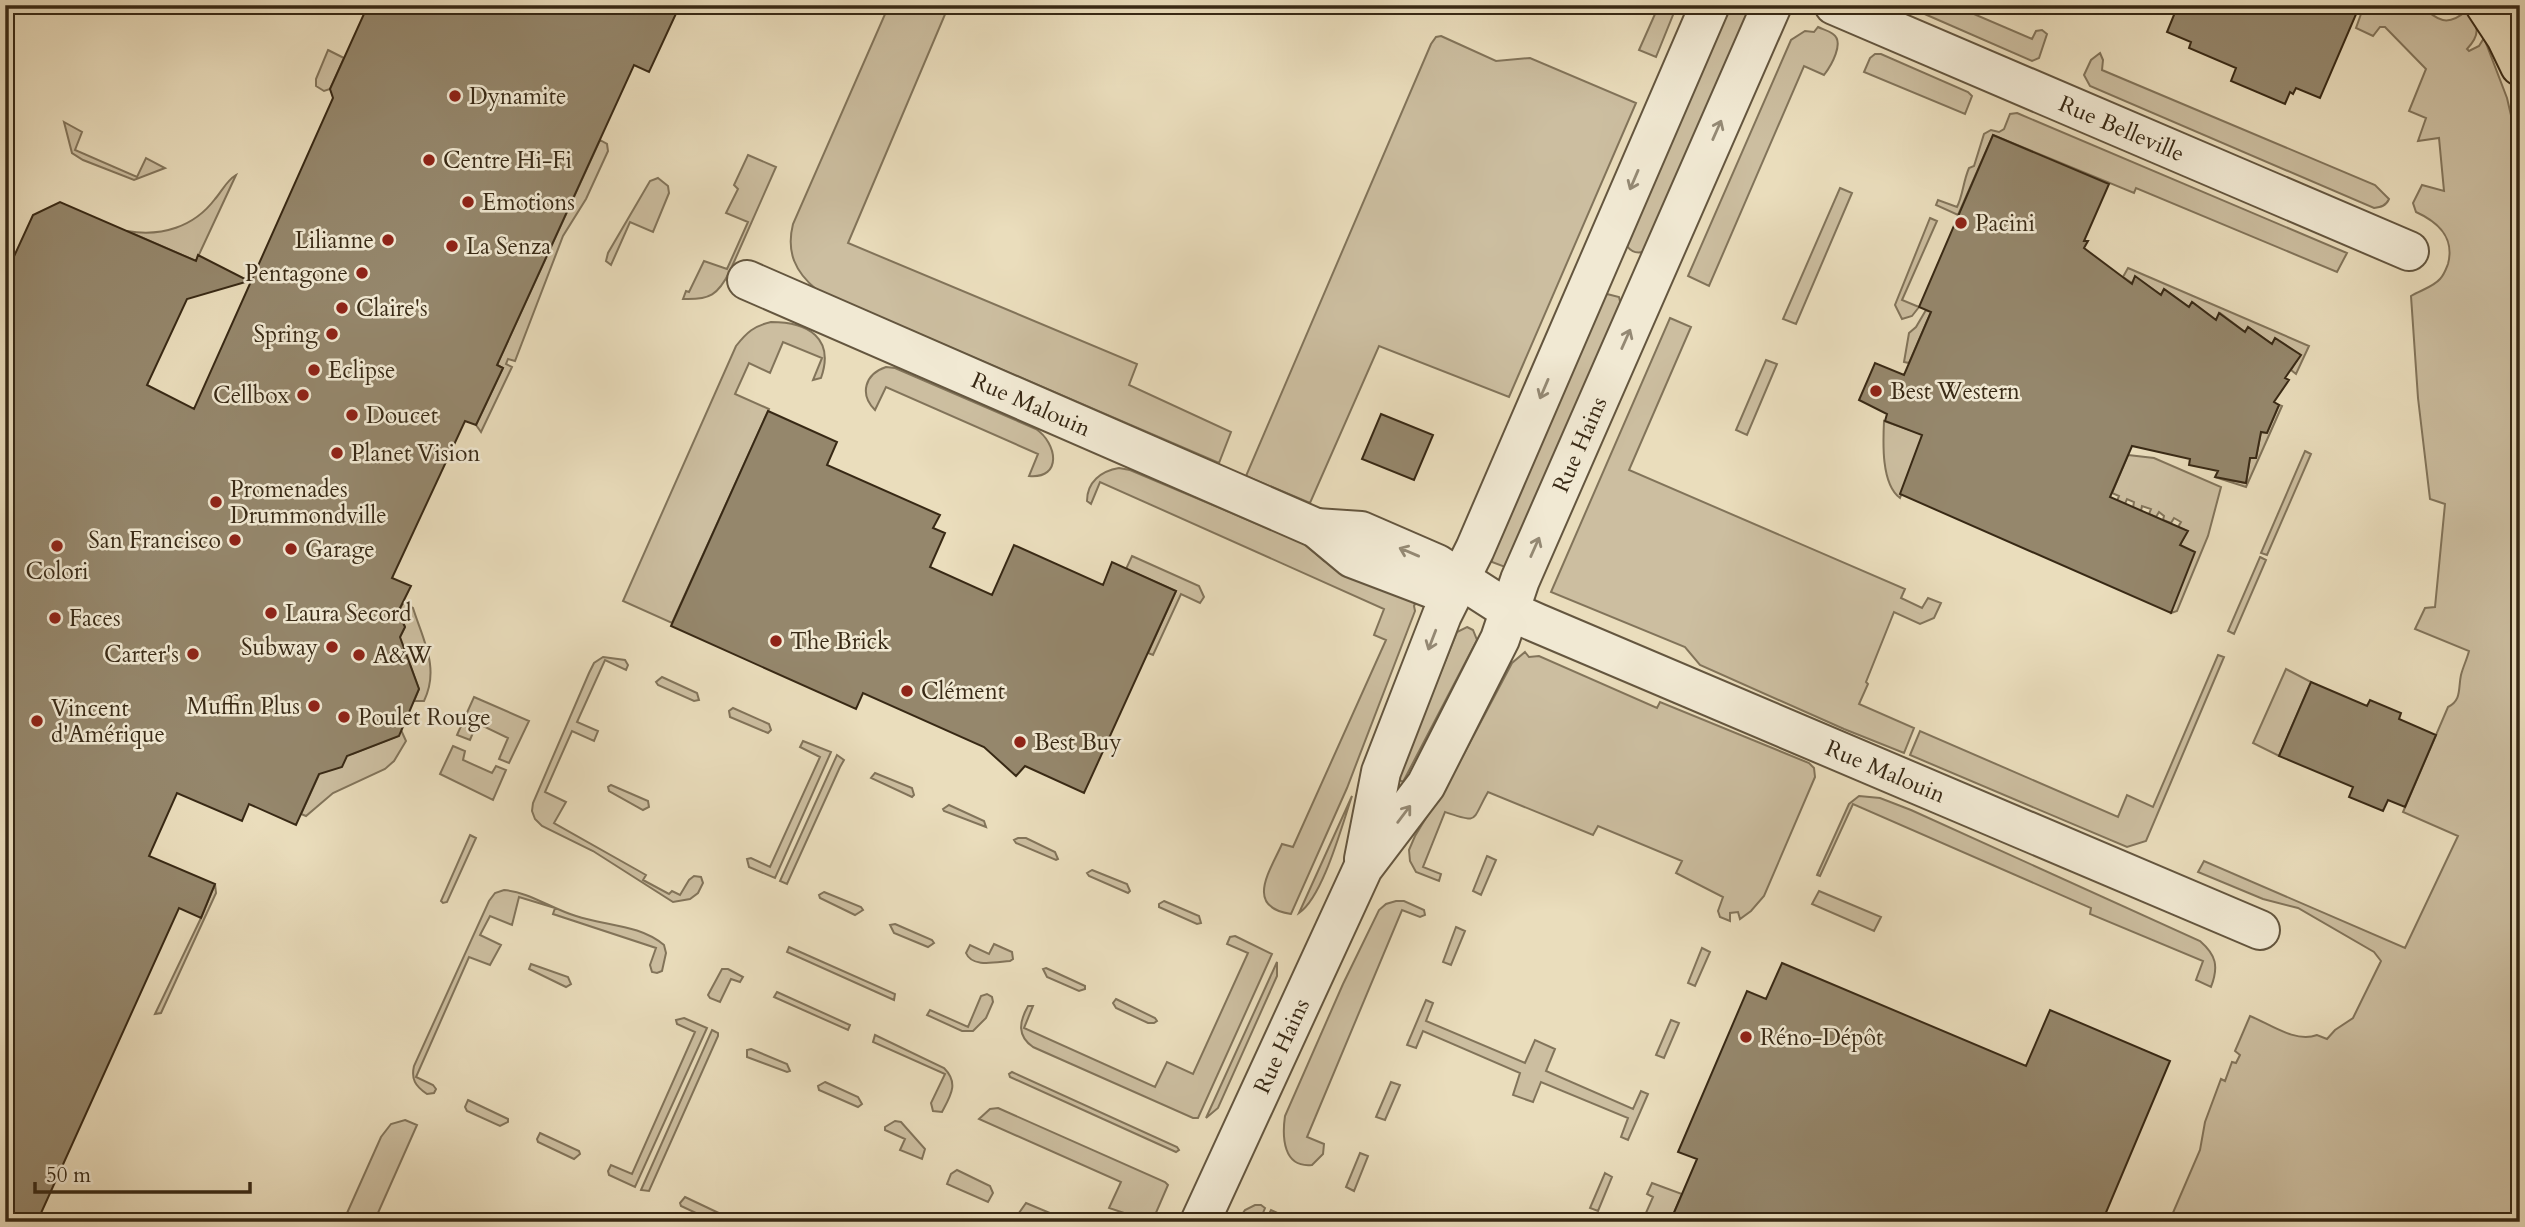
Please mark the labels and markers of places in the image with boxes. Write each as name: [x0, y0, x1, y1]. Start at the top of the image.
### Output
place label: Dynamite: [469, 81, 566, 112]
marker: Dynamite: [447, 88, 463, 104]
place label: Centre Hi-Fi: [443, 145, 572, 176]
marker: Centre Hi-Fi: [421, 152, 437, 168]
place label: Emotions: [482, 187, 575, 218]
marker: Emotions: [460, 194, 476, 210]
place label: Pacini: [1975, 208, 2035, 239]
marker: Pacini: [1953, 215, 1969, 231]
place label: Lilianne: [295, 225, 374, 256]
place label: La Senza: [466, 231, 551, 262]
marker: Lilianne: [380, 232, 396, 248]
marker: La Senza: [444, 238, 460, 254]
place label: Pentagone: [245, 258, 348, 289]
marker: Pentagone: [354, 265, 370, 281]
place label: Claire's: [356, 293, 428, 324]
marker: Claire's: [334, 300, 350, 316]
place label: Spring: [253, 319, 318, 350]
marker: Spring: [324, 326, 340, 342]
place label: Eclipse: [328, 355, 395, 386]
marker: Eclipse: [306, 362, 322, 378]
place label: Best Western: [1890, 376, 2020, 407]
place label: Cellbox: [213, 380, 290, 411]
marker: Best Western: [1868, 383, 1884, 399]
marker: Cellbox: [295, 387, 311, 403]
place label: Doucet: [366, 400, 438, 431]
marker: Doucet: [344, 407, 360, 423]
place label: Planet Vision: [351, 438, 480, 469]
marker: Planet Vision: [329, 445, 345, 461]
place label: Promenades Drummondville: [230, 474, 387, 531]
marker: Promenades Drummondville: [208, 494, 224, 510]
place label: San Francisco: [88, 525, 221, 556]
marker: San Francisco: [227, 532, 243, 548]
place label: Garage: [305, 534, 375, 565]
marker: Colori: [49, 538, 65, 554]
marker: Garage: [283, 541, 299, 557]
place label: Colori: [25, 556, 89, 587]
place label: Laura Secord: [285, 598, 412, 629]
place label: Faces: [69, 603, 121, 634]
marker: Laura Secord: [263, 605, 279, 621]
marker: Faces: [47, 610, 63, 626]
place label: The Brick: [790, 626, 890, 657]
place label: Subway: [241, 632, 318, 663]
marker: The Brick: [768, 633, 784, 649]
place label: Carter's: [104, 639, 179, 670]
marker: Subway: [324, 639, 340, 655]
place label: A&W: [373, 640, 432, 671]
marker: Carter's: [185, 646, 201, 662]
marker: A&W: [351, 647, 367, 663]
place label: Clément: [921, 676, 1005, 707]
marker: Clément: [899, 683, 915, 699]
place label: Muffin Plus: [187, 691, 300, 722]
place label: Vincent d'Amérique: [51, 693, 165, 750]
marker: Muffin Plus: [306, 698, 322, 714]
place label: Poulet Rouge: [358, 702, 491, 733]
marker: Poulet Rouge: [336, 709, 352, 725]
marker: Vincent d'Amérique: [29, 713, 45, 729]
place label: Best Buy: [1034, 727, 1122, 758]
marker: Best Buy: [1012, 734, 1028, 750]
place label: Réno-Dépôt: [1760, 1022, 1883, 1053]
marker: Réno-Dépôt: [1738, 1029, 1754, 1045]

